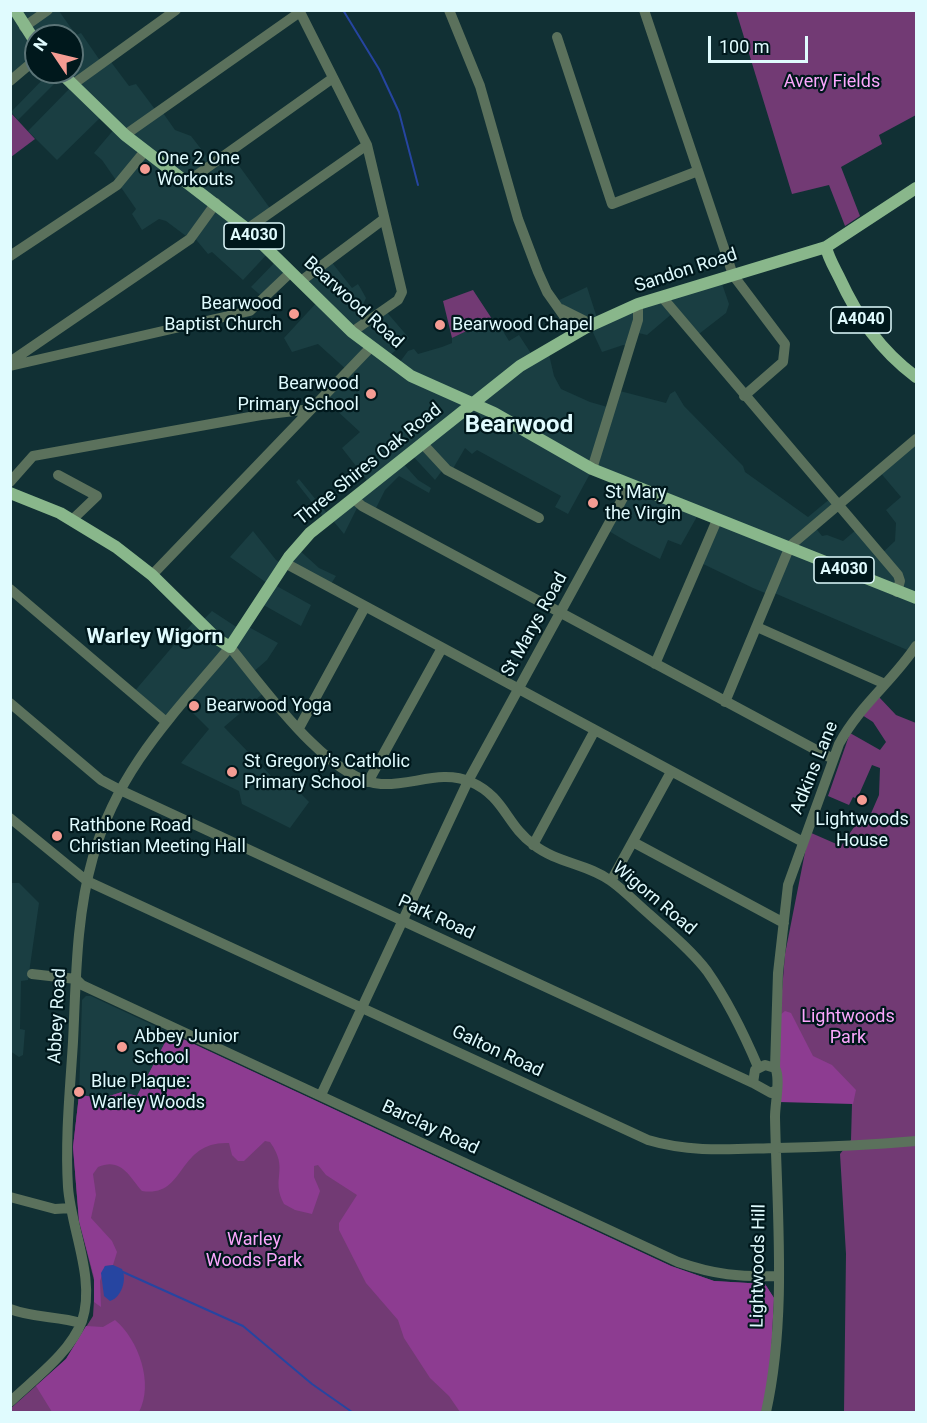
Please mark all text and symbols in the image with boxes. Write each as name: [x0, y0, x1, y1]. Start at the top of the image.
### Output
north arrow: [24, 24, 84, 84]
scale bar: [711, 24, 812, 62]
text: N: [29, 34, 52, 55]
text: 100 m: [719, 36, 770, 57]
park label: Avery Fields: [784, 71, 880, 93]
place label: One 2 One Workouts: [157, 148, 240, 190]
marker: One 2 One Workouts: [138, 162, 152, 176]
road number: A4030: [224, 223, 284, 249]
street label: Sandon Road: [632, 244, 740, 298]
street label: Bearwood Road: [299, 253, 407, 353]
place label: Bearwood Baptist Church: [164, 293, 282, 336]
marker: Bearwood Baptist Church: [287, 307, 301, 321]
road number: A4040: [831, 307, 891, 333]
place label: Bearwood Chapel: [452, 314, 593, 336]
marker: Bearwood Chapel: [433, 318, 447, 332]
place label: Bearwood Primary School: [237, 373, 359, 416]
marker: Bearwood Primary School: [364, 387, 378, 401]
street label: Three Shires Oak Road: [292, 400, 446, 530]
district label: Bearwood: [465, 412, 573, 440]
place label: St Mary the Virgin: [605, 482, 681, 524]
marker: St Mary the Virgin: [586, 496, 600, 510]
road number: A4030: [814, 557, 874, 583]
street label: St Marys Road: [497, 569, 573, 681]
district label: Warley Wigorn: [87, 625, 223, 651]
place label: Bearwood Yoga: [206, 695, 332, 717]
marker: Bearwood Yoga: [187, 699, 201, 713]
street label: Adkins Lane: [787, 718, 843, 818]
place label: St Gregory's Catholic Primary School: [244, 751, 410, 794]
marker: St Gregory's Catholic Primary School: [225, 765, 239, 779]
marker: Lightwoods House: [855, 793, 869, 807]
place label: Lightwoods House: [815, 809, 909, 852]
place label: Rathbone Road Christian Meeting Hall: [69, 815, 246, 858]
marker: Rathbone Road Christian Meeting Hall: [50, 829, 64, 843]
street label: Wigorn Road: [608, 858, 700, 940]
street label: Park Road: [394, 891, 478, 945]
street label: Abbey Road: [45, 968, 71, 1064]
park label: Lightwoods Park: [801, 1006, 895, 1048]
street label: Galton Road: [448, 1021, 546, 1083]
place label: Abbey Junior School: [134, 1026, 239, 1068]
marker: Abbey Junior School: [115, 1040, 129, 1054]
place label: Blue Plaque: Warley Woods: [91, 1071, 205, 1114]
marker: Blue Plaque: Warley Woods: [72, 1085, 86, 1099]
street label: Barclay Road: [378, 1096, 482, 1160]
street label: Lightwoods Hill: [747, 1204, 771, 1328]
park label: Warley Woods Park: [206, 1229, 302, 1272]

